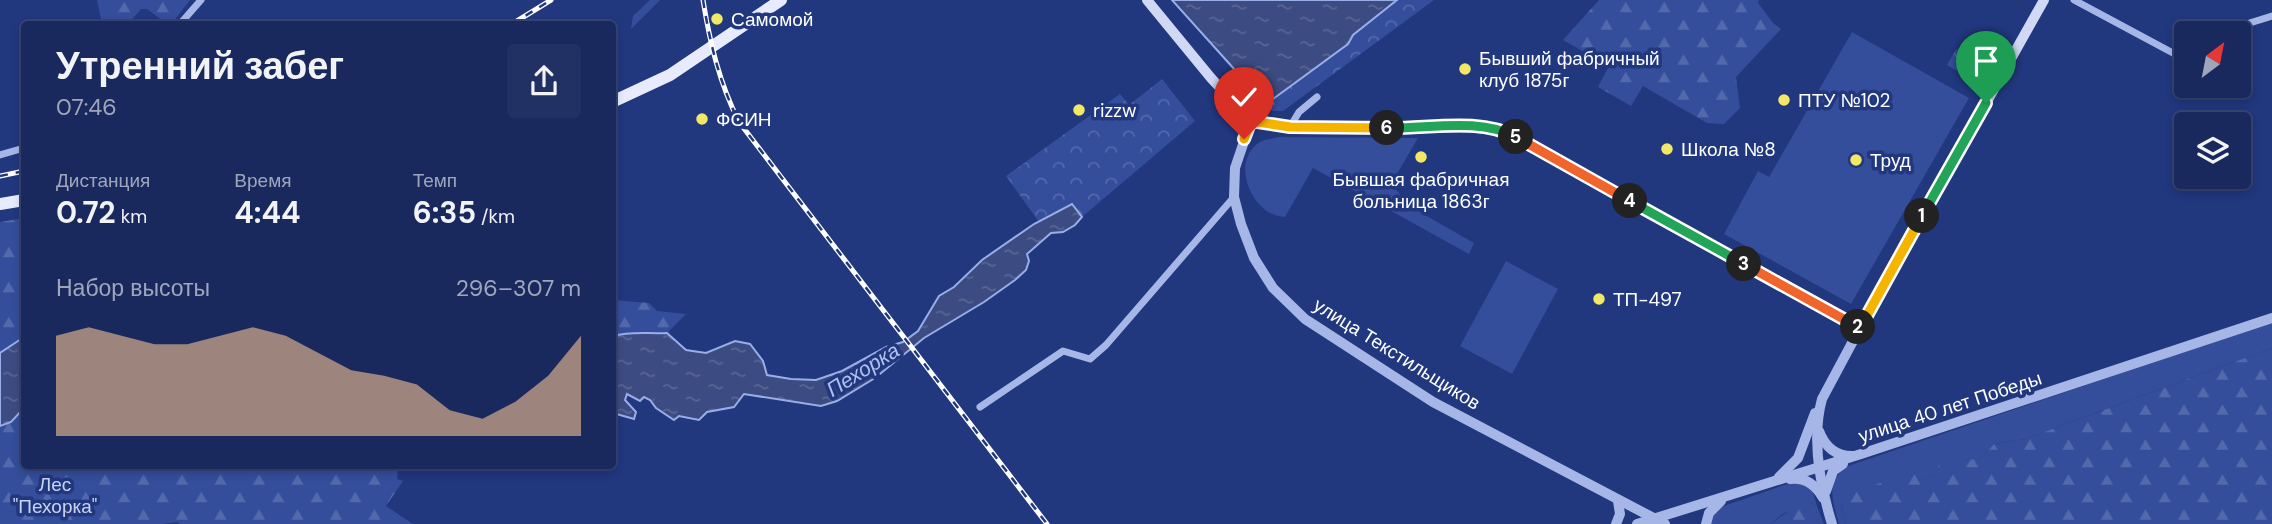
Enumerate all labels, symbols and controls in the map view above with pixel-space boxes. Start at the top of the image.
place label: Самомой [731,7,813,32]
marker: Самомой [709,11,725,27]
north arrow [2174,21,2250,98]
map controls [2174,21,2251,189]
pin [1956,31,2016,103]
text: Утренний забег [56,41,344,91]
icon: arrive [1967,42,2005,80]
button: share [507,44,581,118]
place label: Бывший фабричный клуб 1875г [1479,46,1660,93]
marker: Бывший фабричный клуб 1875г [1457,61,1473,77]
pin [1214,67,1274,139]
icon: check [1225,78,1263,116]
place label: ПТУ №102 [1798,88,1891,113]
text: 07:46 [56,92,117,122]
marker: ПТУ №102 [1776,92,1792,108]
place label: rizzw [1093,98,1137,123]
marker: rizzw [1071,102,1087,118]
place label: ФСИН [716,107,772,132]
pin: 6 [1370,110,1404,146]
marker: ФСИН [694,111,710,127]
button: layers [2174,112,2251,189]
text: 6 [1380,115,1393,140]
pin: 5 [1498,120,1534,154]
text: 5 [1510,124,1521,149]
place label: Школа №8 [1681,137,1776,162]
marker: Школа №8 [1659,141,1675,157]
place label: Труд [1870,148,1911,173]
marker: Бывшая фабричная больница 1863г [1413,149,1429,165]
marker: Труд [1848,152,1864,168]
place label: Бывшая фабричная больница 1863г [1333,167,1509,214]
text: Дистанция [56,168,150,193]
text: Время [234,168,292,193]
text: Темп [413,168,457,193]
pin: 4 [1612,184,1648,218]
text: 4 [1623,188,1636,213]
text: 0.72 [56,193,116,232]
text: 4:44 [234,193,300,232]
text: 6:35 [413,193,476,232]
pin: 1 [1904,198,1940,234]
text: 1 [1918,203,1925,228]
text: km [116,204,147,229]
text: /km [476,204,515,229]
pin: 3 [1726,246,1762,282]
text: 3 [1738,251,1749,276]
text: Набор высоты [56,273,210,303]
text: 296–307 m [456,273,581,303]
place label: ТП-497 [1613,287,1682,312]
marker: ТП-497 [1591,291,1607,307]
street label: улица Текстильщиков [1309,292,1485,416]
pin: 2 [1840,310,1876,344]
text: 2 [1852,314,1863,339]
water label: Пехорка [821,337,905,403]
street label: улица 40 лет Победы [1855,366,2045,448]
park label: Лес "Пехорка" [13,472,97,519]

